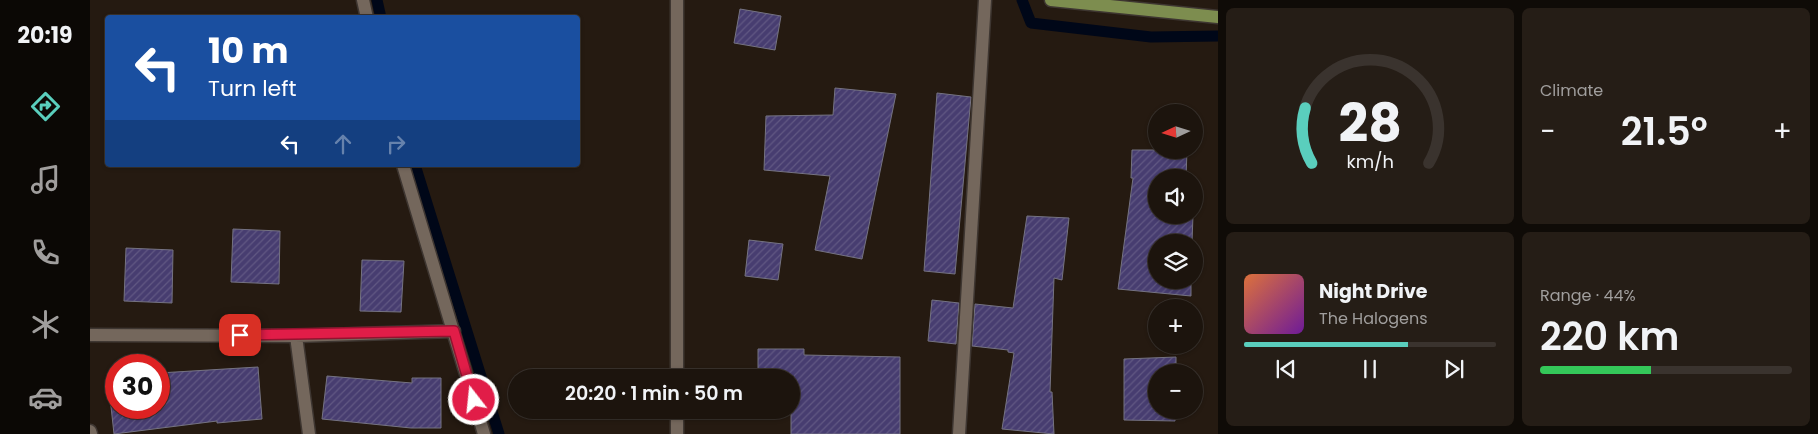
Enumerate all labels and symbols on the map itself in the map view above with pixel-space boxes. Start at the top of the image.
north arrow [1148,104,1202,159]
pin [219,314,261,356]
speed limit sign: 30 [105,354,170,419]
position arrow [447,373,499,425]

